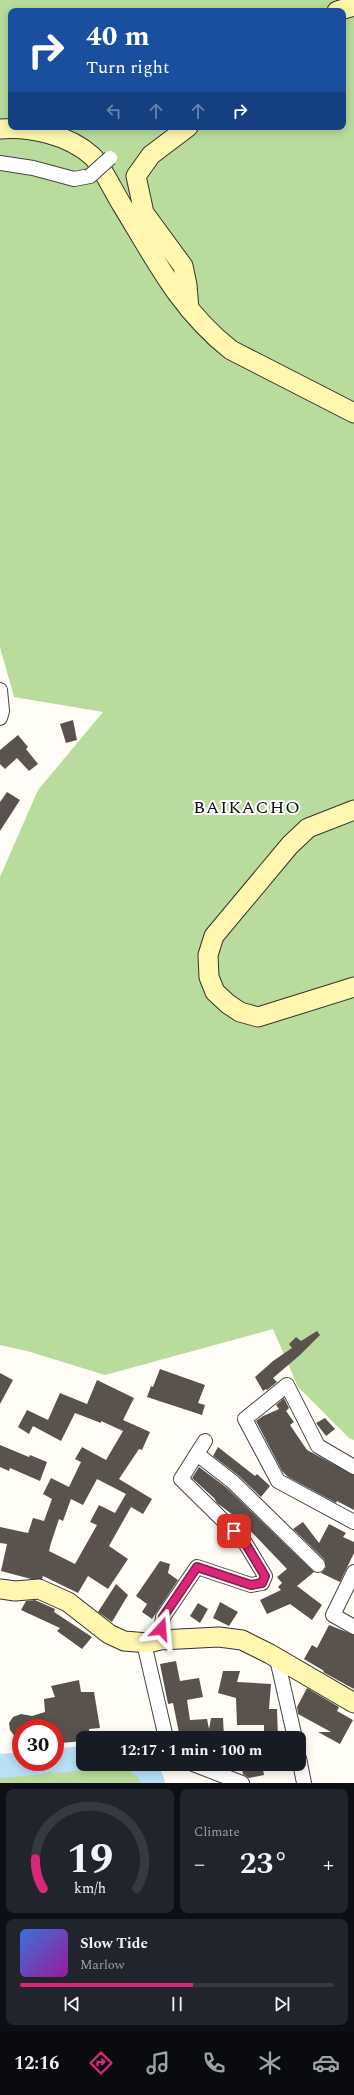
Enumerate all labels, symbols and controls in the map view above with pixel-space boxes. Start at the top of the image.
text: 40 m [86,15,150,58]
icon: right [20,24,72,76]
text: Turn right [86,54,169,81]
icon: left [103,100,125,122]
icon: ahead [145,100,167,122]
icon: ahead [187,100,209,122]
icon: right [229,100,251,122]
district label: BAIKACHO [193,794,301,821]
pin [217,1514,251,1548]
icon: arrive [223,1520,245,1542]
position arrow [140,1608,182,1650]
speed limit sign: 30 [12,1719,64,1771]
text: 12:17 · 1 min · 100 m [120,1739,262,1762]
text: Climate [194,1822,240,1842]
text: 19 [67,1828,113,1891]
text: 23° [240,1841,288,1887]
text: − [194,1848,205,1881]
text: + [323,1848,334,1881]
text: km/h [74,1878,106,1900]
text: Slow Tide [80,1932,148,1955]
text: Marlow [80,1955,125,1975]
icon: previous [61,1993,83,2015]
icon: pause [166,1993,188,2015]
icon: next [271,1993,293,2015]
icon: directions [87,2049,115,2077]
icon: music [144,2049,172,2077]
icon: phone [200,2049,228,2077]
icon: climate [256,2049,284,2077]
icon: car [312,2049,340,2077]
text: 12:16 [14,2050,59,2077]

